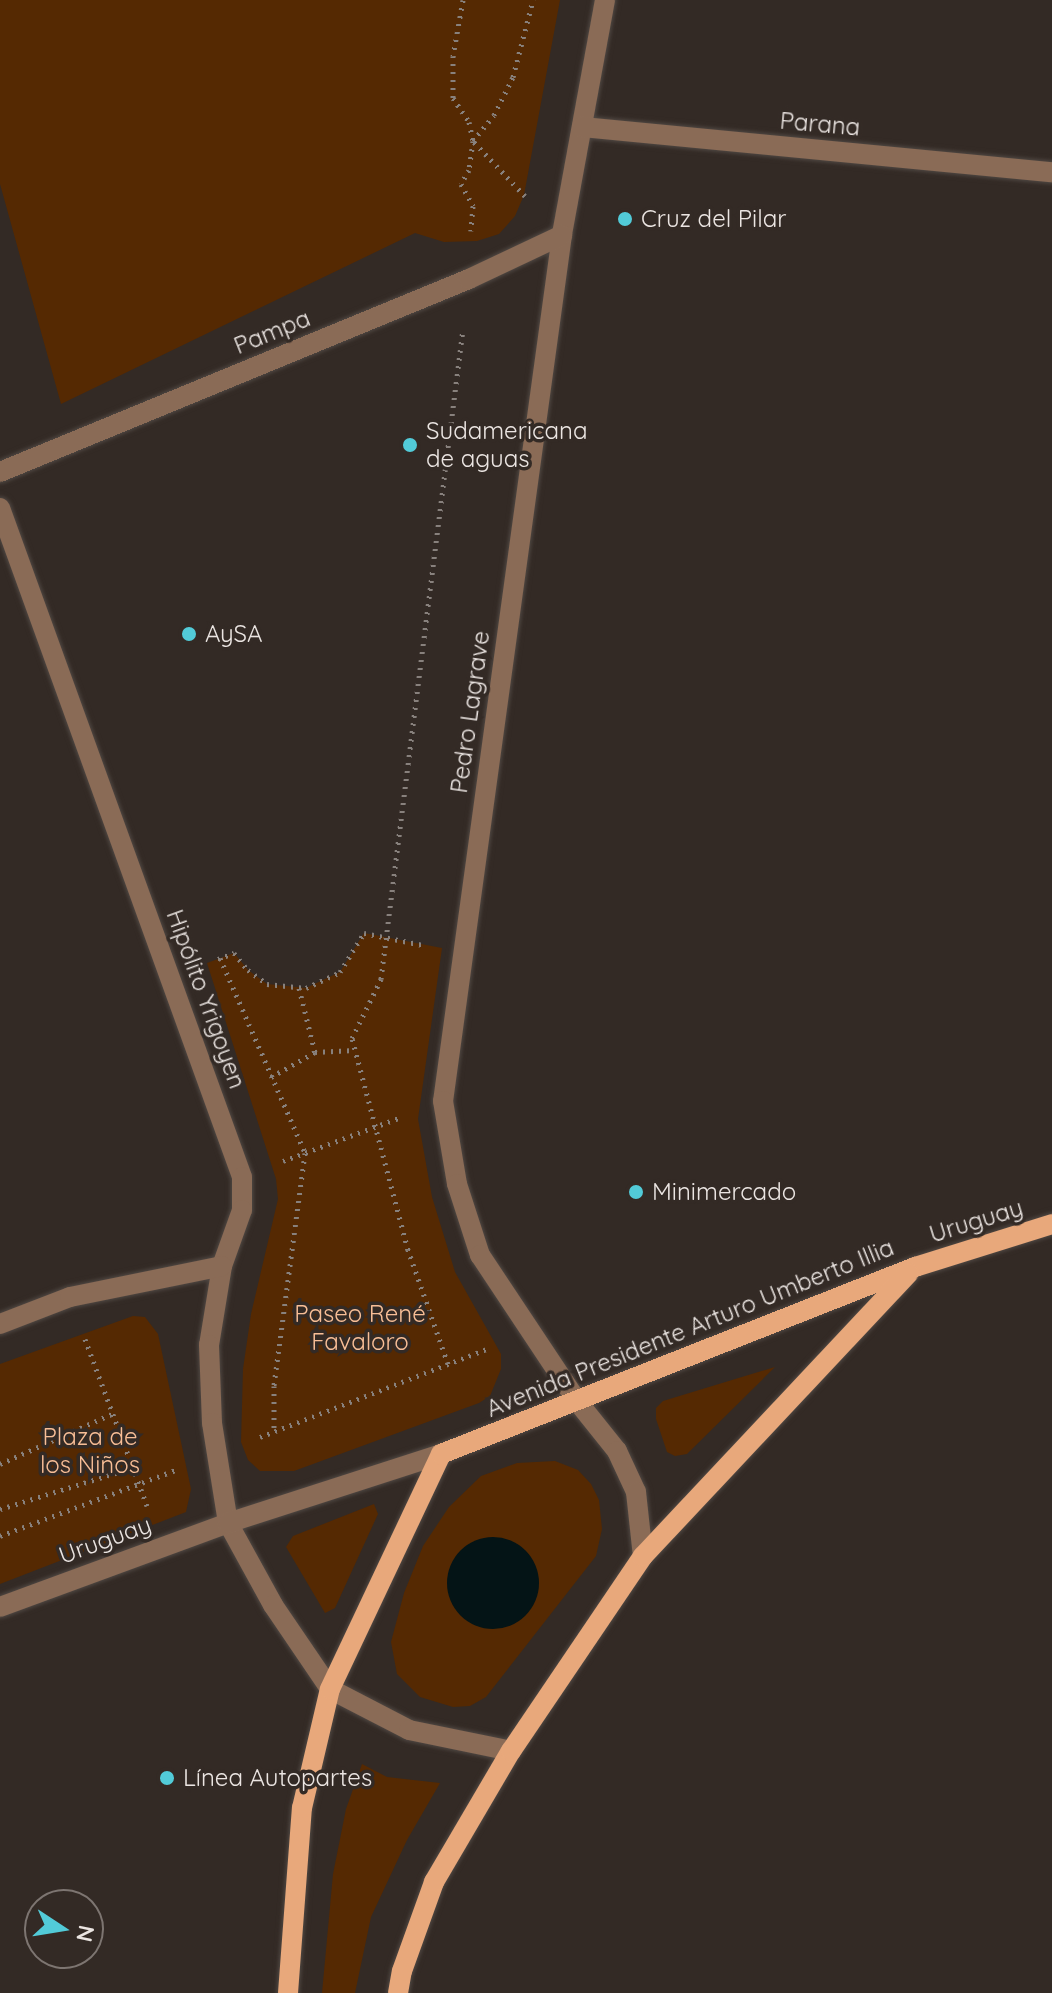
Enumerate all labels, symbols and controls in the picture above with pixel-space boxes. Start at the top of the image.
street label: Parana [779,106,861,142]
place label: Cruz del Pilar [641,205,787,233]
marker: Cruz del Pilar [616,210,634,228]
street label: Pampa [230,304,314,360]
place label: Sudamericana de aguas [426,417,587,473]
marker: Sudamericana de aguas [401,436,419,454]
place label: AySA [205,620,263,648]
marker: AySA [180,625,198,643]
street label: Pedro Lagrave [444,629,496,795]
street label: Hipólito Yrigoyen [160,906,252,1092]
place label: Minimercado [652,1178,796,1206]
marker: Minimercado [627,1183,645,1201]
street label: Uruguay [926,1193,1026,1249]
street label: Avenida Presidente Arturo Umberto Illia [482,1233,898,1423]
park label: Paseo René Favaloro [294,1300,426,1356]
park label: Plaza de los Niños [40,1423,140,1479]
street label: Uruguay [55,1510,155,1570]
place label: Línea Autopartes [183,1764,372,1792]
marker: Línea Autopartes [158,1769,176,1787]
north arrow [24,1889,104,1969]
text: N [70,1923,101,1944]

